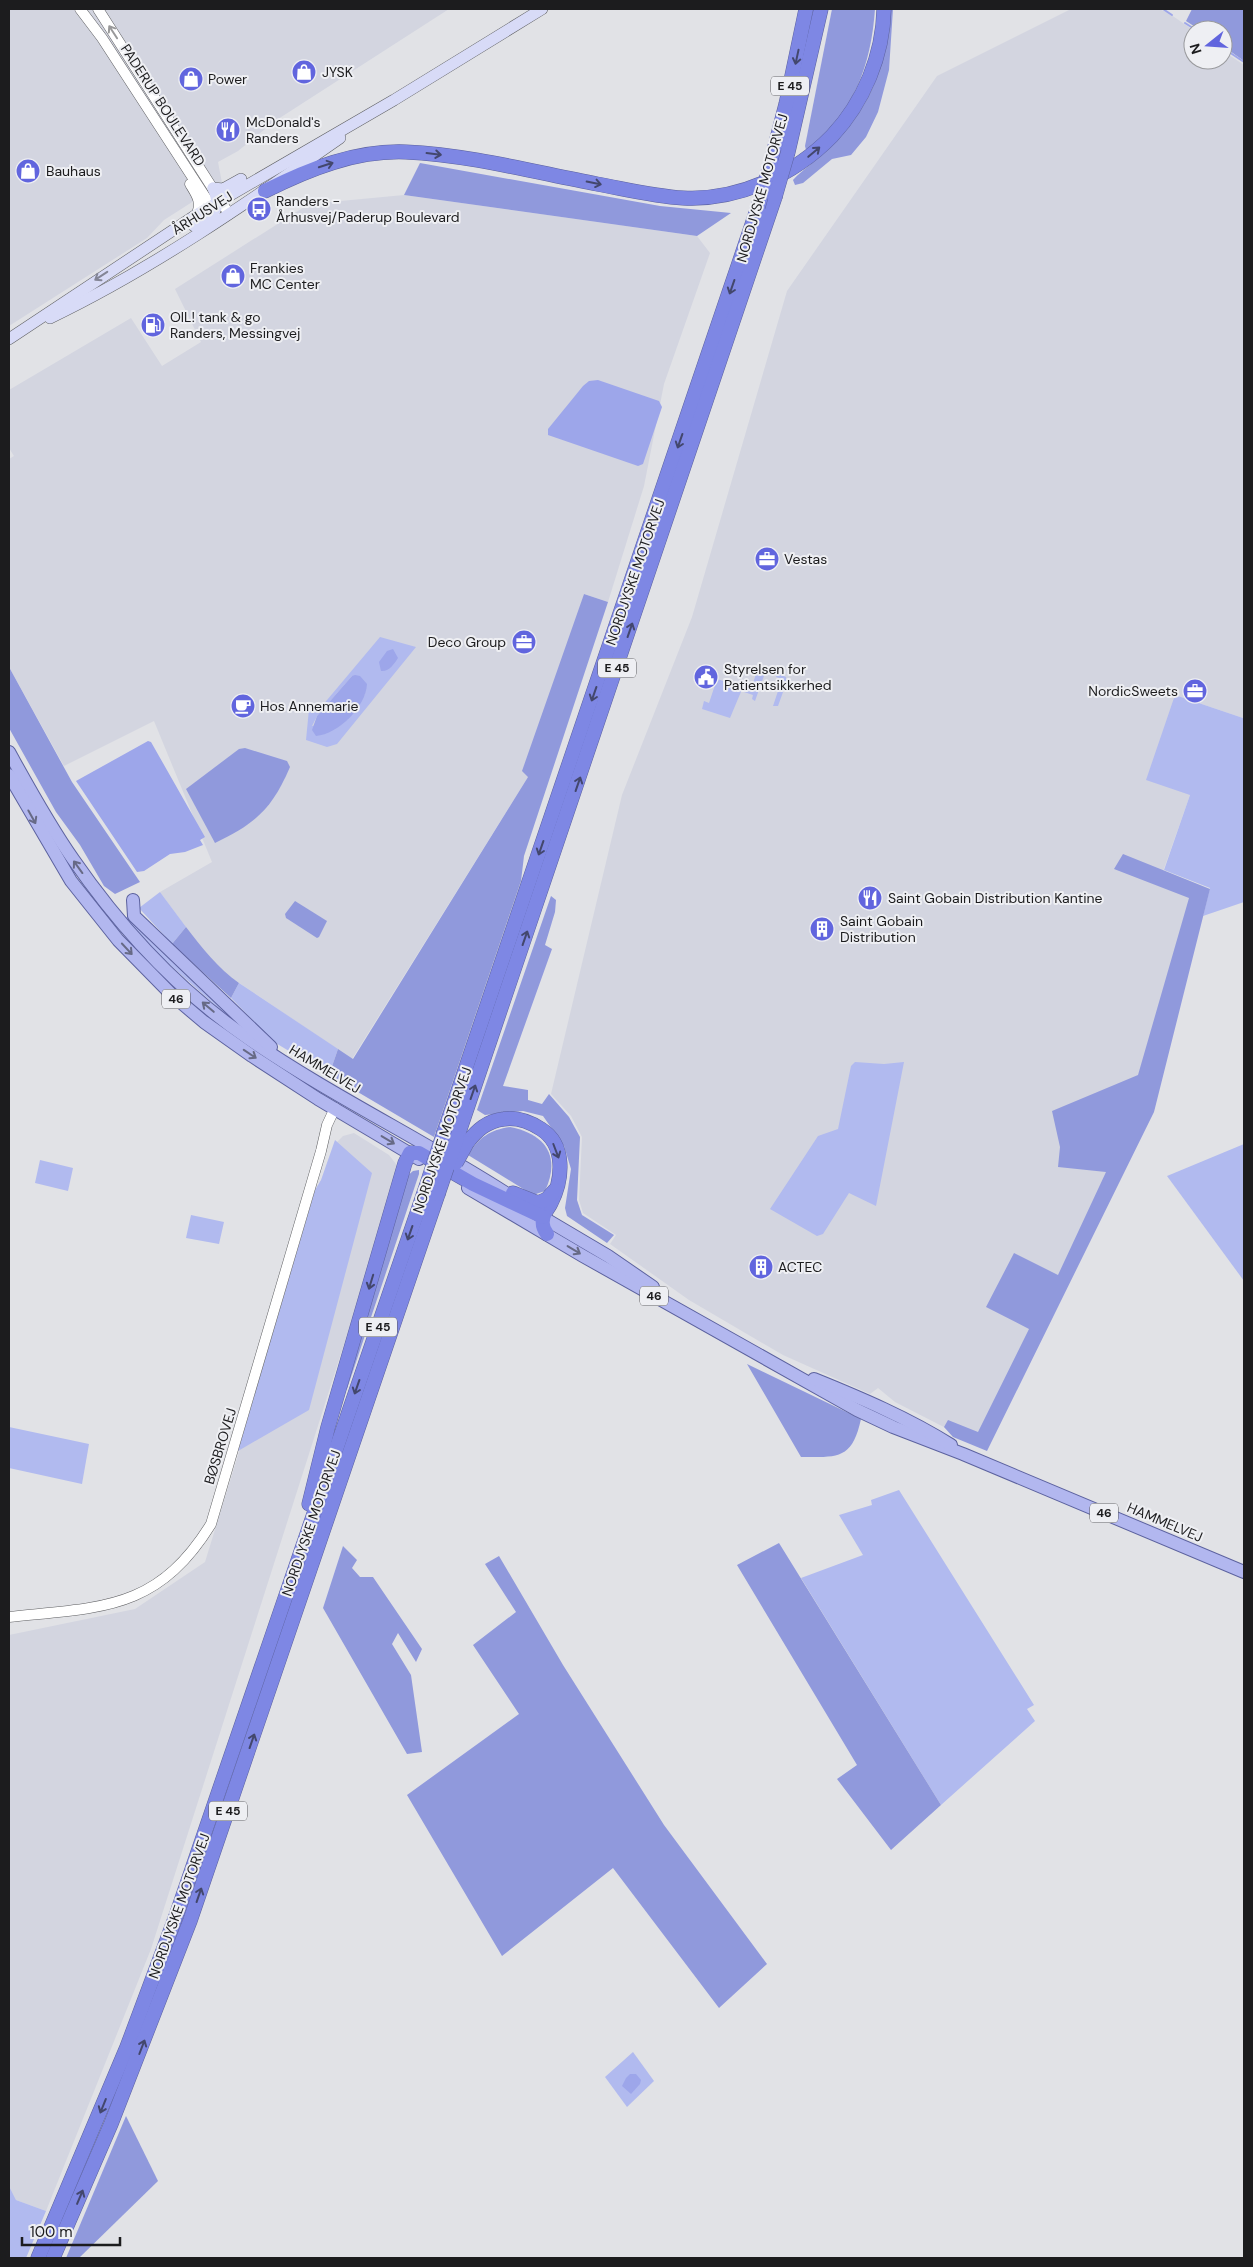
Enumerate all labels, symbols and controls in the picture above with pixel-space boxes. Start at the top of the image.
north arrow [1183,20,1233,70]
one-way arrow [108,25,118,39]
street label: PADERUP BOULEVARD [117,41,209,169]
text: N [1185,41,1206,56]
one-way arrow [792,48,801,64]
shop icon: JYSK [291,59,317,85]
place label: JYSK [322,63,353,81]
shop icon: Power [178,66,204,92]
place label: Power [208,70,247,88]
road number: E 45 [771,76,809,95]
street label: NORDJYSKE MOTORVEJ [732,112,792,264]
place label: McDonald's Randers [246,113,321,147]
restaurant icon: McDonald's Randers [215,117,241,143]
one-way arrow [808,146,821,158]
one-way arrow [426,149,442,159]
shop icon: Bauhaus [15,158,41,184]
one-way arrow [318,160,334,169]
place label: Bauhaus [46,162,101,180]
one-way arrow [586,179,602,189]
street label: ÅRHUSVEJ [168,187,236,239]
place label: Randers - Århusvej/Paderup Boulevard [276,192,460,226]
bus stop icon: Randers - Århusvej/Paderup Boulevard [246,196,272,222]
place label: Frankies MC Center [250,259,320,293]
shop icon: Frankies MC Center [220,263,246,289]
one-way arrow [95,271,109,281]
one-way arrow [727,279,736,294]
place label: OIL! tank & go Randers, Messingvej [170,308,300,342]
fuel station icon: OIL! tank & go Randers, Messingvej [140,312,166,338]
one-way arrow [675,432,684,448]
street label: NORDJYSKE MOTORVEJ [602,497,668,647]
office icon: Vestas [754,546,780,572]
place label: Vestas [784,550,827,568]
one-way arrow [626,623,635,639]
office icon: Deco Group [511,629,537,655]
place label: Deco Group [428,633,506,651]
road number: E 45 [598,658,636,678]
place label: Styrelsen for Patientsikkerhed [724,660,831,694]
public building icon: Styrelsen for Patientsikkerhed [693,664,719,690]
office icon: NordicSweets [1182,678,1208,704]
place label: NordicSweets [1088,682,1178,700]
one-way arrow [588,686,598,702]
cafe icon: Hos Annemarie [230,693,256,719]
place label: Hos Annemarie [260,697,359,715]
one-way arrow [573,777,583,793]
one-way arrow [28,810,38,824]
one-way arrow [536,839,545,855]
one-way arrow [73,860,83,874]
restaurant icon: Saint Gobain Distribution Kantine [857,885,883,911]
place label: Saint Gobain Distribution Kantine [888,889,1103,907]
place label: Saint Gobain Distribution [840,912,923,946]
building icon: Saint Gobain Distribution [809,916,835,942]
one-way arrow [521,931,530,946]
one-way arrow [121,943,132,956]
road number: 46 [162,990,190,1009]
one-way arrow [202,1002,215,1013]
street label: HAMMELVEJ [286,1041,364,1097]
one-way arrow [243,1049,257,1059]
street label: NORDJYSKE MOTORVEJ [409,1065,475,1215]
one-way arrow [469,1085,478,1100]
one-way arrow [380,1136,394,1146]
one-way arrow [552,1143,561,1158]
one-way arrow [405,1225,414,1241]
one-way arrow [567,1246,581,1256]
building icon: ACTEC [748,1254,774,1280]
place label: ACTEC [778,1258,822,1276]
one-way arrow [365,1273,375,1289]
road number: 46 [640,1286,668,1305]
road number: E 45 [359,1318,397,1336]
one-way arrow [352,1379,362,1395]
street label: BØSBROVEJ [200,1406,240,1486]
street label: NORDJYSKE MOTORVEJ [278,1448,344,1598]
street label: HAMMELVEJ [1125,1498,1205,1546]
road number: 46 [1090,1504,1118,1522]
one-way arrow [247,1734,257,1750]
road number: E 45 [209,1802,247,1820]
street label: NORDJYSKE MOTORVEJ [144,1831,214,1981]
one-way arrow [195,1888,204,1903]
one-way arrow [138,2040,147,2055]
one-way arrow [98,2098,108,2113]
one-way arrow [76,2190,85,2205]
scale bar [22,2214,120,2246]
text: 100 m [30,2222,73,2242]

